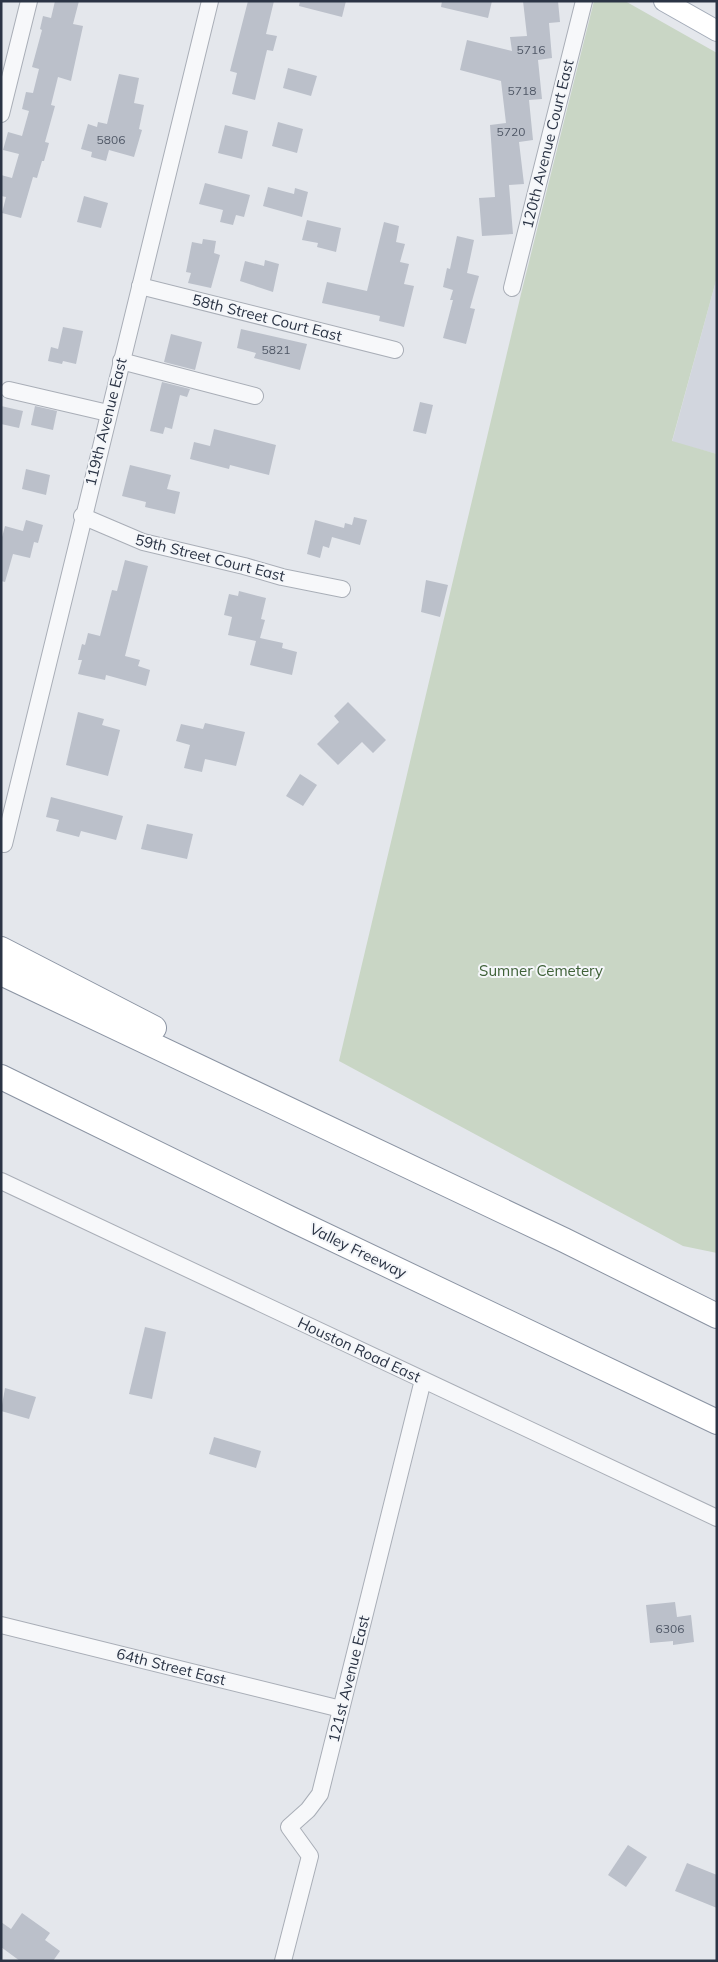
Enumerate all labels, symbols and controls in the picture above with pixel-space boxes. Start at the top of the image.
house number: 5716 [517,42,545,57]
street label: 120th Avenue Court East [517,57,578,230]
house number: 5718 [508,83,536,98]
house number: 5720 [497,124,525,139]
house number: 5806 [97,132,125,147]
street label: 58th Street Court East [190,290,344,345]
house number: 5821 [262,342,290,357]
street label: 119th Avenue East [80,356,131,488]
street label: 59th Street Court East [133,530,287,585]
park label: Sumner Cemetery [479,961,603,980]
street label: Valley Freeway [307,1219,410,1282]
street label: Houston Road East [295,1313,424,1386]
street label: 121st Avenue East [324,1614,373,1744]
house number: 6306 [656,1621,684,1636]
street label: 64th Street East [115,1644,228,1689]

